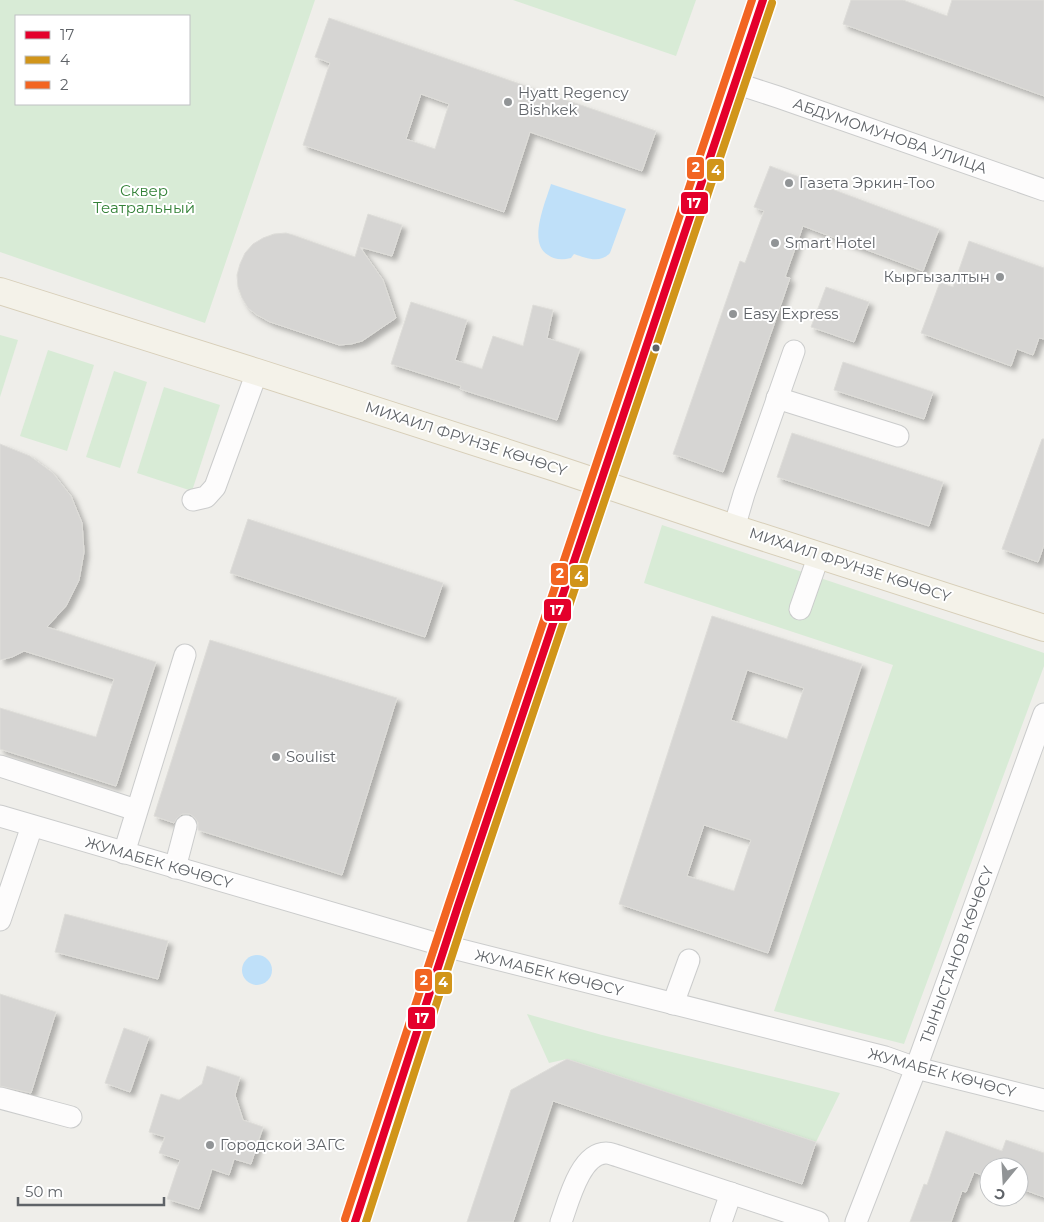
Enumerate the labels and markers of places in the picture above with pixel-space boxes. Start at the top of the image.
place label: Hyatt Regency Bishkek [518,83,630,119]
marker: Hyatt Regency Bishkek [502,96,514,108]
place label: Газета Эркин-Тоо [799,173,935,192]
marker: Газета Эркин-Тоо [783,177,795,189]
place label: Smart Hotel [785,233,876,252]
marker: Smart Hotel [769,237,781,249]
place label: Кыргызалтын [883,267,990,286]
marker: Кыргызалтын [994,271,1006,283]
place label: Easy Express [743,304,839,323]
marker: Easy Express [727,308,739,320]
unlabelled marker [651,343,661,353]
place label: Soulist [286,747,336,766]
marker: Soulist [270,751,282,763]
place label: Городской ЗАГС [220,1135,345,1154]
marker: Городской ЗАГС [204,1139,216,1151]

